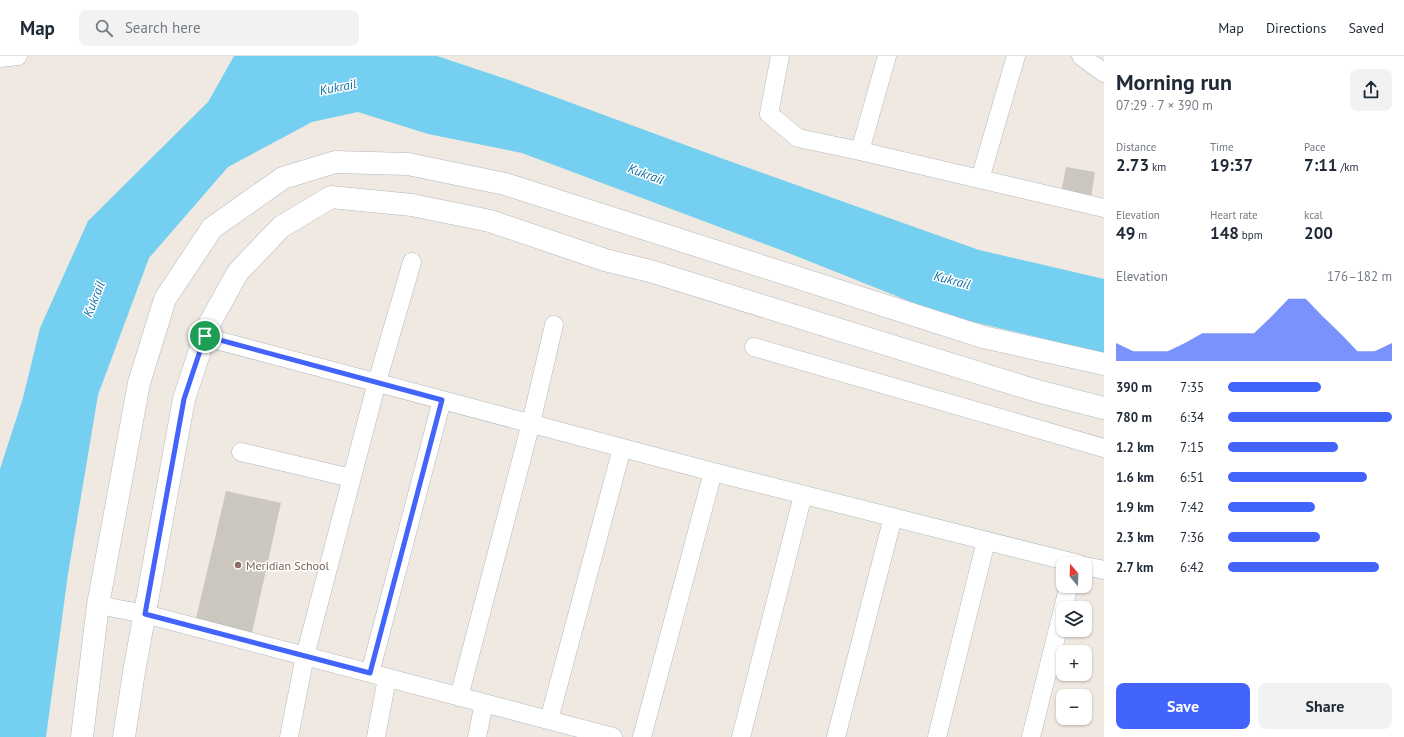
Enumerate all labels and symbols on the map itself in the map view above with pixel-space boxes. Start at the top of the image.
water label: Kukrail [318,75,358,99]
water label: Kukrail [626,160,667,189]
water label: Kukrail [932,267,973,293]
water label: Kukrail [79,278,109,319]
pin [188,319,222,353]
north arrow [1056,557,1092,593]
place label: Meridian School [246,558,329,573]
marker: Meridian School [233,560,243,570]

